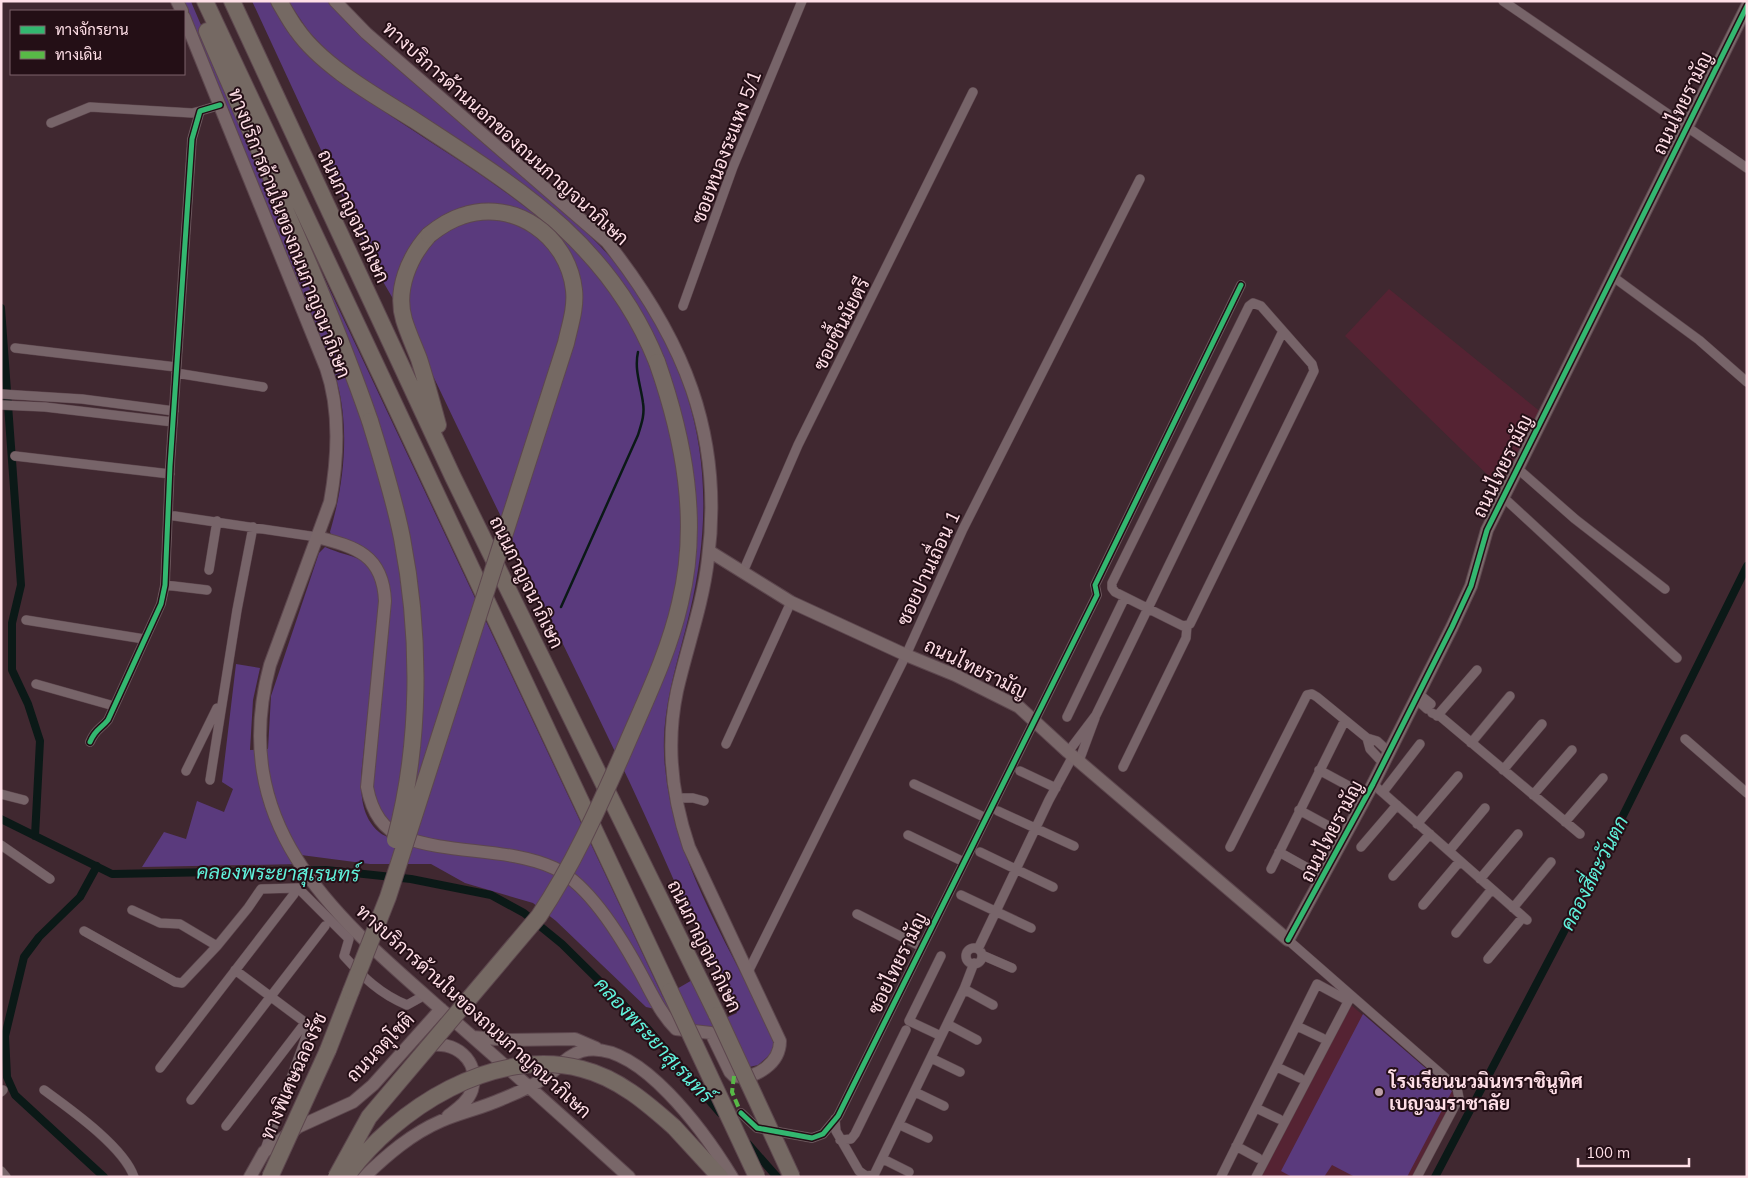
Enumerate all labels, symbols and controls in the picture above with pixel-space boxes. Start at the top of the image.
legend [10,10,185,75]
street label: ทางบริการด้านนอกของถนนกาญจนาภิเษก [378,16,634,250]
text: ทางจักรยาน [55,20,129,39]
text: ทางเดิน [55,45,102,64]
street label: ถนนไทยรามัญ [1647,47,1717,159]
street label: ซอยหนองระแหง 5/1 [686,67,766,227]
street label: ทางบริการด้านในของถนนกาญจนาภิเษก [224,85,356,381]
street label: ถนนกาญจนาภิเษก [313,145,395,287]
street label: ซอยชื้นมัยตรี [802,271,875,374]
street label: ถนนไทยรามัญ [1467,410,1537,522]
street label: ซอยปานเถื่อน 1 [886,505,965,629]
street label: ถนนกาญจนาภิเษก [485,512,569,652]
street label: ถนนไทยรามัญ [920,633,1032,703]
street label: ถนนไทยรามัญ [1294,776,1368,886]
water label: คลองสี่ตะวันตก [1550,809,1633,934]
water label: คลองพระยาสุเรนทร์ [196,858,363,888]
street label: ถนนกาญจนาภิเษก [663,876,747,1016]
street label: ทางบริการด้านในของถนนกาญจนาภิเษก [351,899,597,1123]
street label: ซอยไทยรามัญ [862,908,932,1018]
water label: คลองพระยาสุเรนทร์ [588,971,722,1112]
street label: ถนนจตุโชติ [341,1007,420,1088]
street label: ทางพิเศษฉลองรัช [254,1009,332,1143]
place label: โรงเรียนนวมินทราชินูทิศ เบญจมราชาลัย [1388,1069,1583,1115]
marker: โรงเรียนนวมินทราชินูทิศ เบญจมราชาลัย [1373,1086,1385,1098]
scale bar [1578,1136,1689,1168]
text: 100 m [1586,1143,1630,1162]

